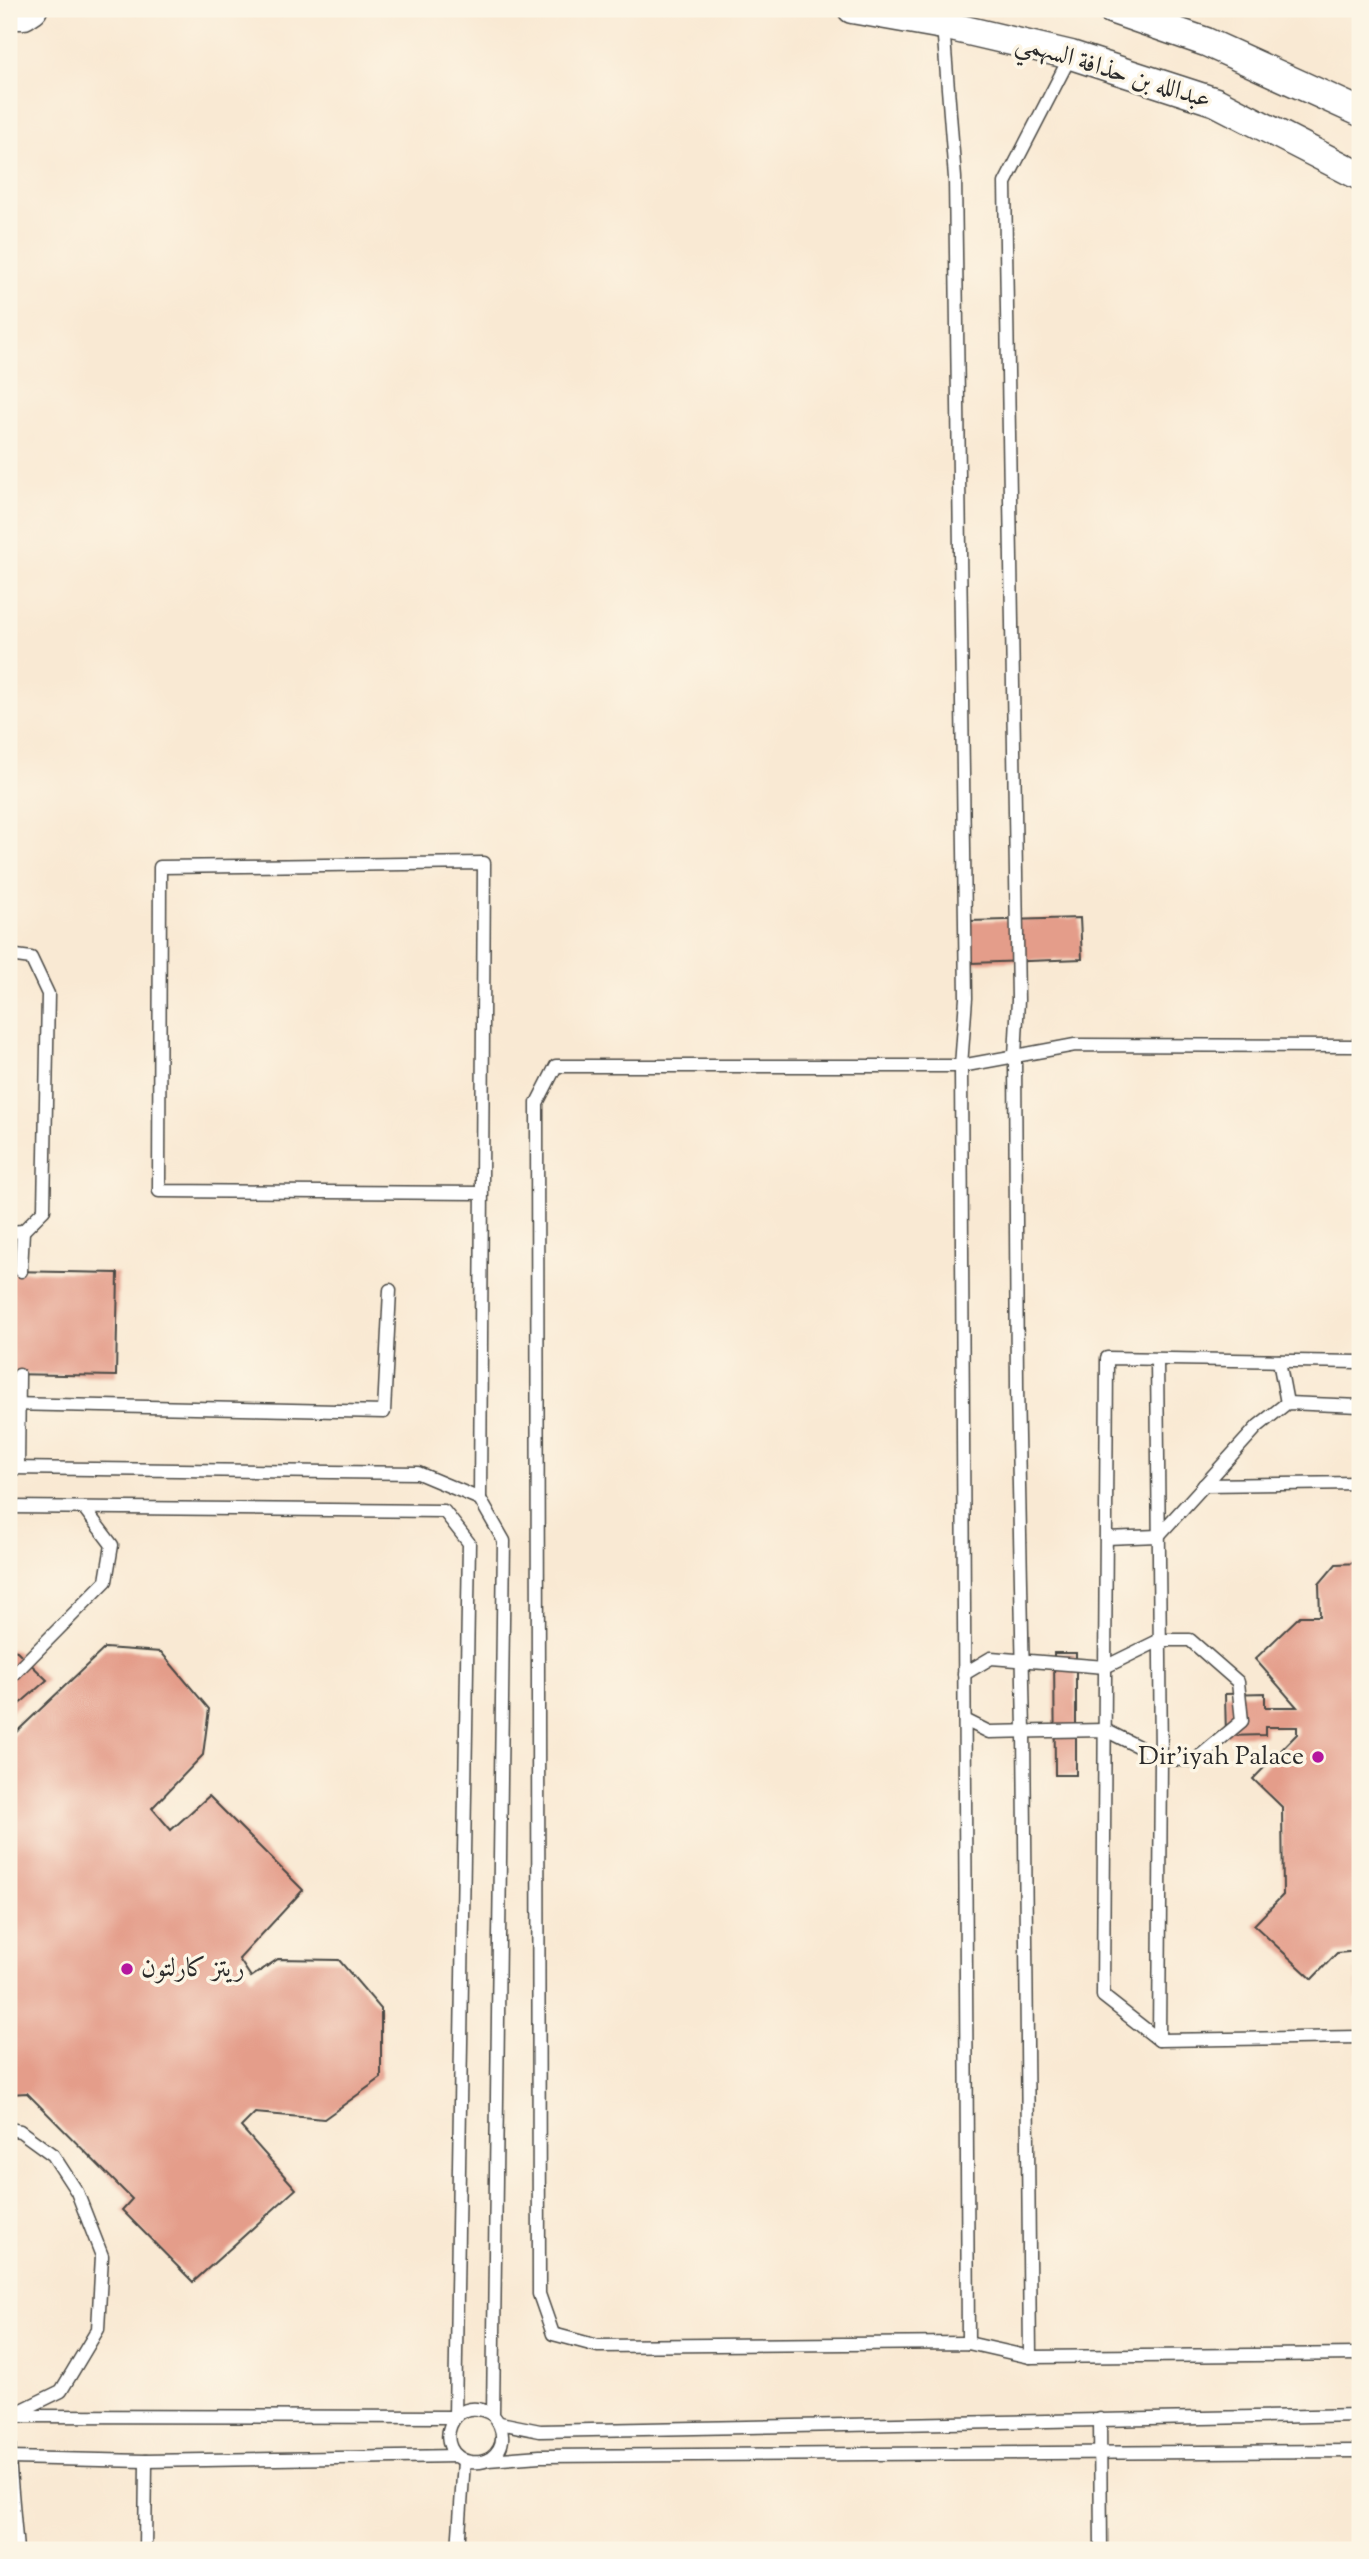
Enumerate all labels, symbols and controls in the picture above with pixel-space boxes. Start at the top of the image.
street label: عبدالله بن حذافة السهمي [1010,25,1215,123]
place label: Dir'iyah Palace [1138,1739,1304,1776]
marker: Dir'iyah Palace [1310,1749,1326,1765]
place label: ريتز كارلتون [141,1951,245,1988]
marker: ريتز كارلتون [119,1961,135,1977]

